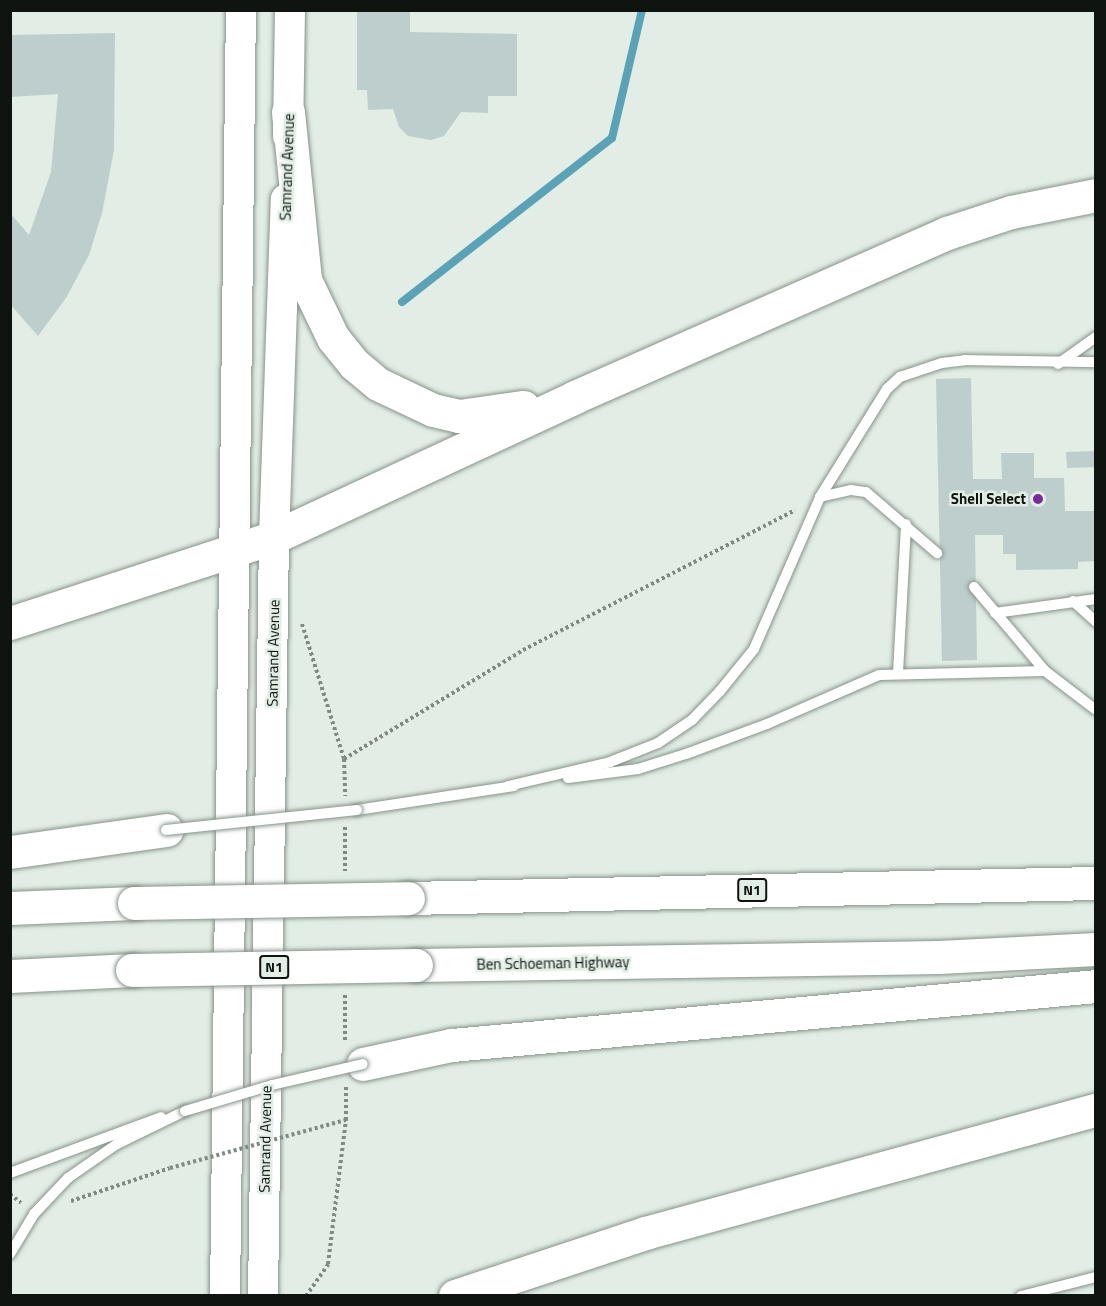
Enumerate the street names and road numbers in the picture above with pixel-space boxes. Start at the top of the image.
street label: Samrand Avenue [276,113,298,221]
street label: Samrand Avenue [263,599,283,707]
road number: N1 [737,879,767,901]
street label: Ben Schoeman Highway [476,953,630,973]
road number: N1 [259,956,289,978]
street label: Samrand Avenue [255,1085,275,1193]

